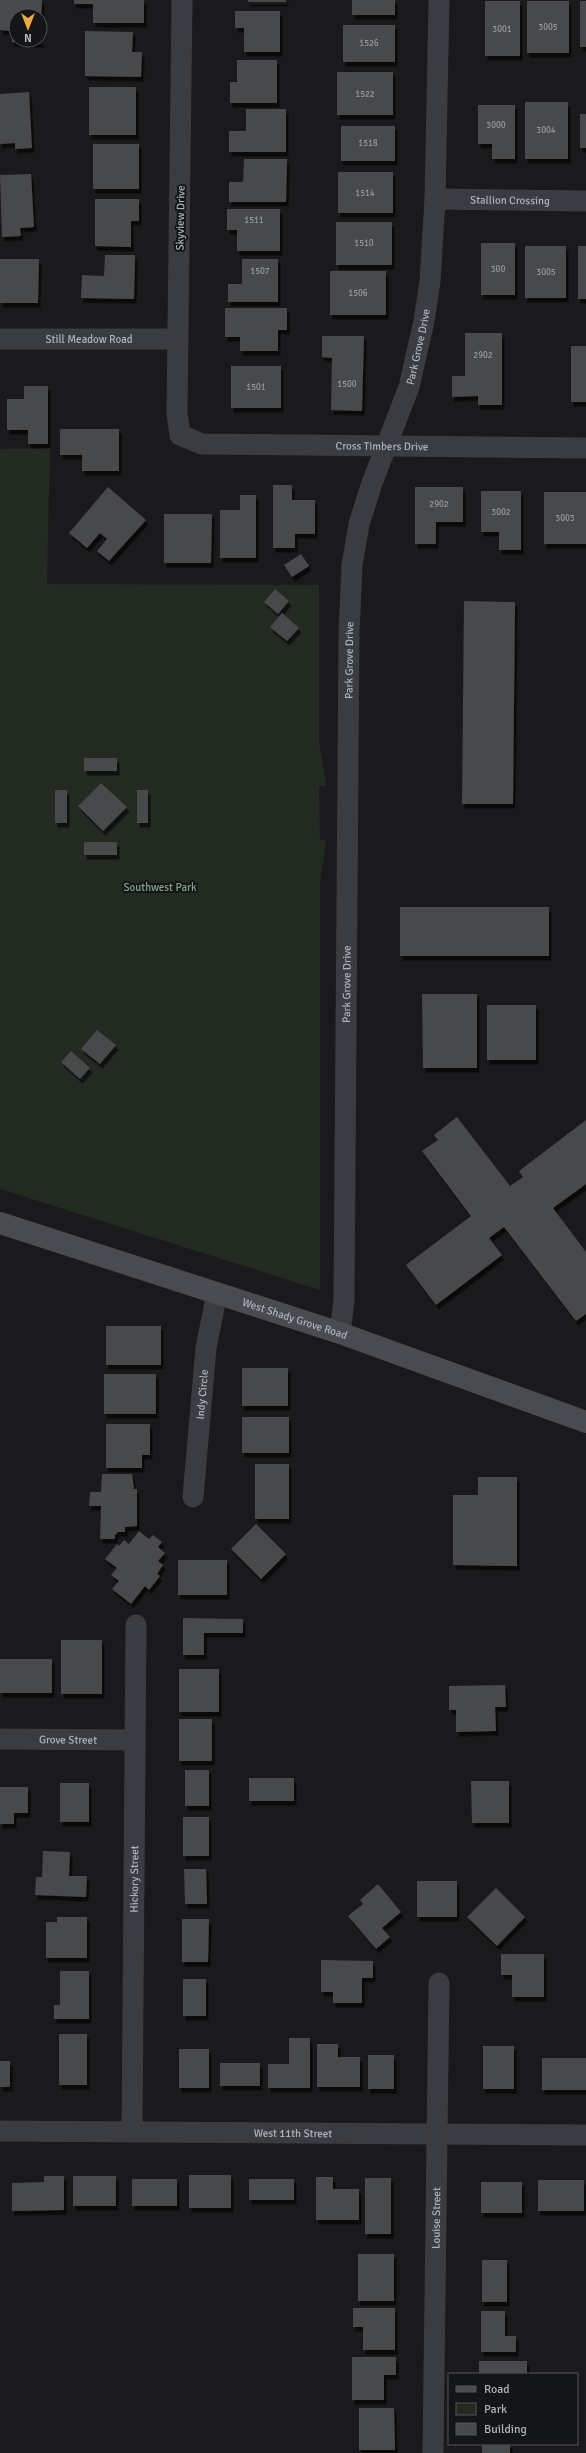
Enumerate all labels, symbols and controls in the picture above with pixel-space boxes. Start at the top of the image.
north arrow [8,8,48,48]
house number: 3005 [538,22,558,33]
house number: 3001 [492,24,512,35]
text: N [24,31,32,44]
house number: 1526 [359,38,379,49]
house number: 1522 [355,89,375,100]
house number: 3000 [486,120,506,131]
house number: 3004 [536,125,556,136]
house number: 1518 [358,138,378,149]
street label: Skyview Drive [173,185,188,251]
house number: 1514 [355,188,375,199]
street label: Stallion Crossing [470,193,550,208]
house number: 1511 [244,215,264,226]
house number: 1510 [354,238,374,249]
house number: 300 [491,264,505,275]
house number: 1507 [250,266,270,277]
house number: 3005 [536,267,556,278]
house number: 1506 [348,288,368,299]
street label: Park Grove Drive [404,308,433,386]
street label: Still Meadow Road [45,333,133,346]
house number: 2902 [473,350,493,361]
house number: 1500 [337,379,357,390]
house number: 1501 [246,382,266,393]
street label: Cross Timbers Drive [336,439,428,453]
house number: 2902 [429,499,449,510]
house number: 3002 [491,507,511,518]
house number: 3003 [555,513,575,524]
street label: Park Grove Drive [343,621,357,699]
park label: Southwest Park [123,881,197,894]
street label: Park Grove Drive [340,945,354,1023]
street label: West Shady Grove Road [241,1296,349,1342]
street label: Indy Circle [194,1369,211,1420]
street label: Grove Street [39,1733,97,1747]
street label: Hickory Street [128,1845,141,1913]
street label: West 11th Street [254,2127,332,2140]
street label: Louise Street [430,2187,443,2249]
legend [448,2373,578,2445]
text: Road [484,2382,510,2397]
text: Park [484,2402,507,2417]
text: Building [484,2422,527,2437]

